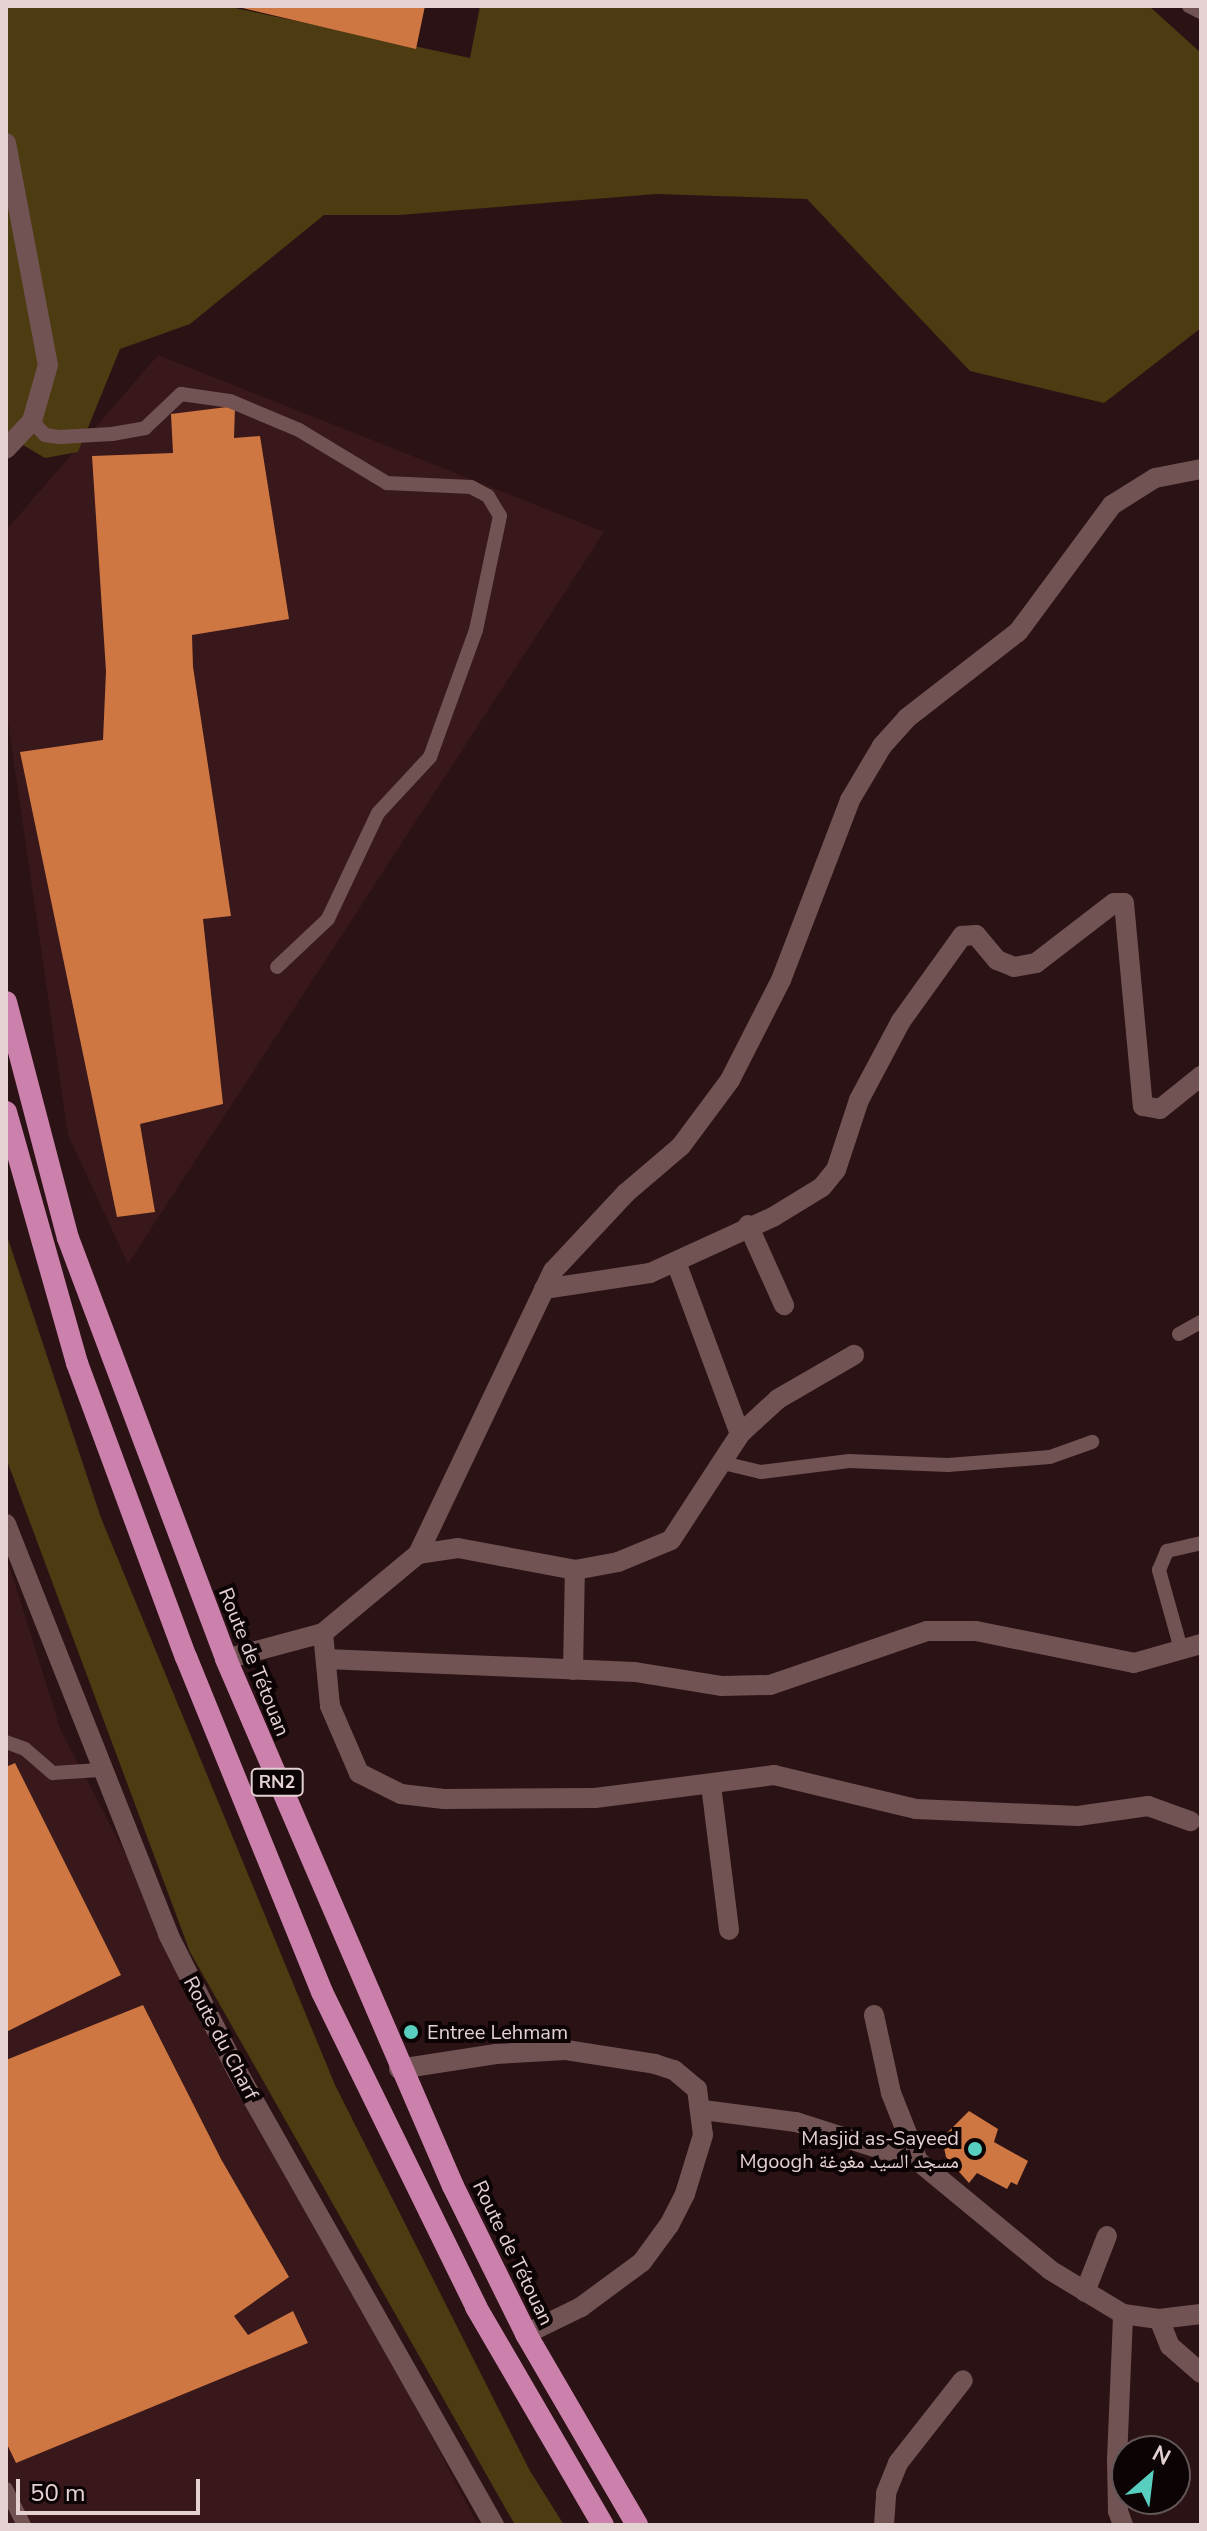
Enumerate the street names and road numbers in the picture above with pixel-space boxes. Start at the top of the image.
street label: Route de Tétouan [213,1584,295,1740]
road number: RN2 [249,1768,305,1796]
street label: Route du Charf [178,1972,264,2104]
street label: Route de Tétouan [468,2177,558,2329]

